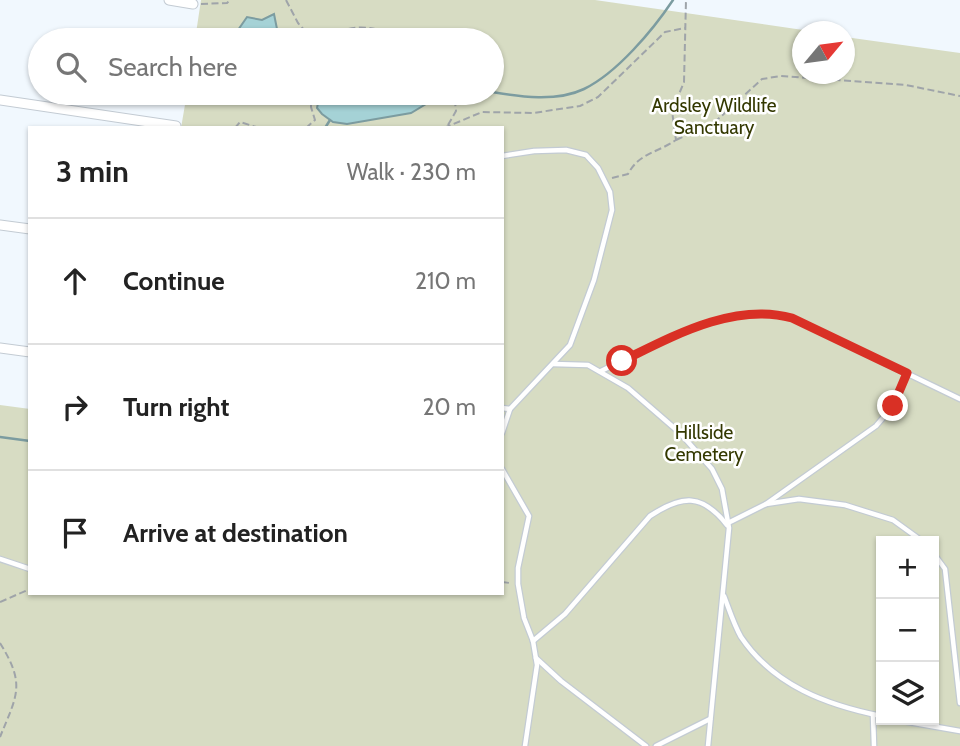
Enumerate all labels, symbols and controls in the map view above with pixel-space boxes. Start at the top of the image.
north arrow [792,21,855,84]
search box [28,28,504,105]
icon: search [52,48,90,86]
text: Search here [108,51,237,83]
park label: Ardsley Wildlife Sanctuary [652,94,777,139]
text: 3 min [56,153,129,190]
text: Walk · 230 m [347,158,476,186]
icon: ahead [56,262,94,300]
text: Continue [123,265,225,297]
text: 210 m [415,267,476,295]
route start [606,345,637,376]
icon: right [56,388,94,426]
route end [877,390,908,421]
text: Turn right [123,391,229,423]
text: 20 m [423,393,476,421]
park label: Hillside Cemetery [664,421,744,466]
icon: arrive [56,514,94,552]
text: Arrive at destination [123,517,348,549]
map controls [876,536,939,725]
button: + [876,536,939,599]
button: − [876,599,939,662]
button: layers [876,662,939,725]

